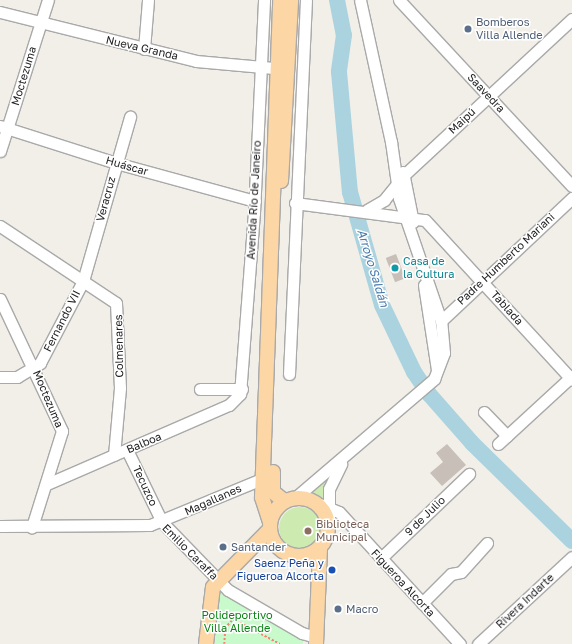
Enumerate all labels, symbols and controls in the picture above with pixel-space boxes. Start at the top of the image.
place label: Bomberos Villa Allende [476,16,543,42]
marker: Bomberos Villa Allende [463,24,473,34]
street label: Nueva Granda [105,33,179,63]
street label: Moctezuma [9,45,39,107]
street label: Saavedra [465,71,507,115]
street label: Maipú [446,105,478,137]
street label: Avenida Río de Janeiro [244,140,264,260]
street label: Huáscar [104,154,150,178]
street label: Veracruz [94,175,118,223]
street label: Padre Humberto Mariani [455,210,557,308]
water label: Arroyo Saldán [354,227,392,309]
place label: Casa de la Cultura [403,255,454,281]
marker: Casa de la Cultura [390,263,400,273]
street label: Fernando VII [41,288,83,354]
street label: Tablada [488,288,526,328]
street label: Colmenares [112,314,126,378]
street label: Moctezuma [30,368,66,430]
street label: Balboa [125,430,163,456]
street label: Tecuzco [130,464,160,508]
street label: Magallanes [183,482,243,518]
street label: 9 de Julio [402,493,448,539]
place label: Biblioteca Municipal [316,518,369,544]
street label: Emilio Caraffa [159,521,221,583]
marker: Biblioteca Municipal [303,526,313,536]
place label: Santander [231,540,286,554]
marker: Santander [218,542,228,552]
street label: Figueroa Alcorta [368,547,438,619]
place label: Saenz Peña y Figueroa Alcorta [237,557,324,583]
marker: Saenz Peña y Figueroa Alcorta [327,565,337,575]
street label: Rivera Indarte [493,571,557,631]
place label: Macro [346,602,378,616]
marker: Macro [333,604,343,614]
park label: Polideportivo Villa Allende [201,609,273,635]

